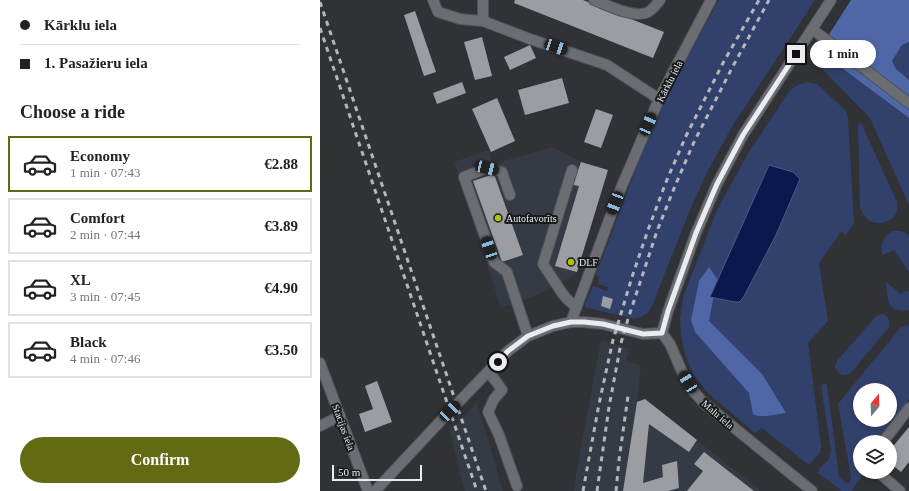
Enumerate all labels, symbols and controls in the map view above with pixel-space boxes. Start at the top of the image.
text: Kārklu iela [44,17,117,33]
car [543,37,569,57]
callout: 1 min [810,40,876,68]
route end [787,45,805,63]
text: 1 min [827,46,859,61]
text: 1. Pasažieru iela [44,55,148,71]
street label: Kārklu iela [654,58,685,104]
text: Choose a ride [20,102,125,122]
car [638,111,658,137]
icon: car [22,146,58,182]
text: Economy [70,148,130,164]
text: €2.88 [264,156,298,172]
car [474,159,500,177]
text: 1 min · 07:43 [70,165,140,180]
car [605,190,625,216]
icon: car [22,208,58,244]
text: Comfort [70,210,125,226]
marker: Autofavorīts [493,213,503,223]
place label: Autofavorīts [506,213,557,224]
text: €3.89 [264,218,298,234]
text: 2 min · 07:44 [70,227,140,242]
car [479,235,499,261]
marker: DLF [566,257,576,267]
place label: DLF [579,257,598,268]
icon: car [22,270,58,306]
text: XL [70,272,91,288]
text: €4.90 [264,280,298,296]
text: 3 min · 07:45 [70,289,140,304]
icon: car [22,332,58,368]
text: Black [70,334,107,350]
text: €3.50 [264,342,298,358]
text: 4 min · 07:46 [70,351,140,366]
route start [489,353,507,371]
car [677,369,699,395]
north arrow [853,383,897,427]
map controls [853,383,897,479]
car [437,398,463,424]
street label: Malu iela [700,398,736,431]
street label: Stacijas iela [330,403,357,452]
button: layers [853,435,897,479]
button: Confirm [20,437,300,483]
scale bar [332,463,422,482]
text: 50 m [338,466,360,478]

